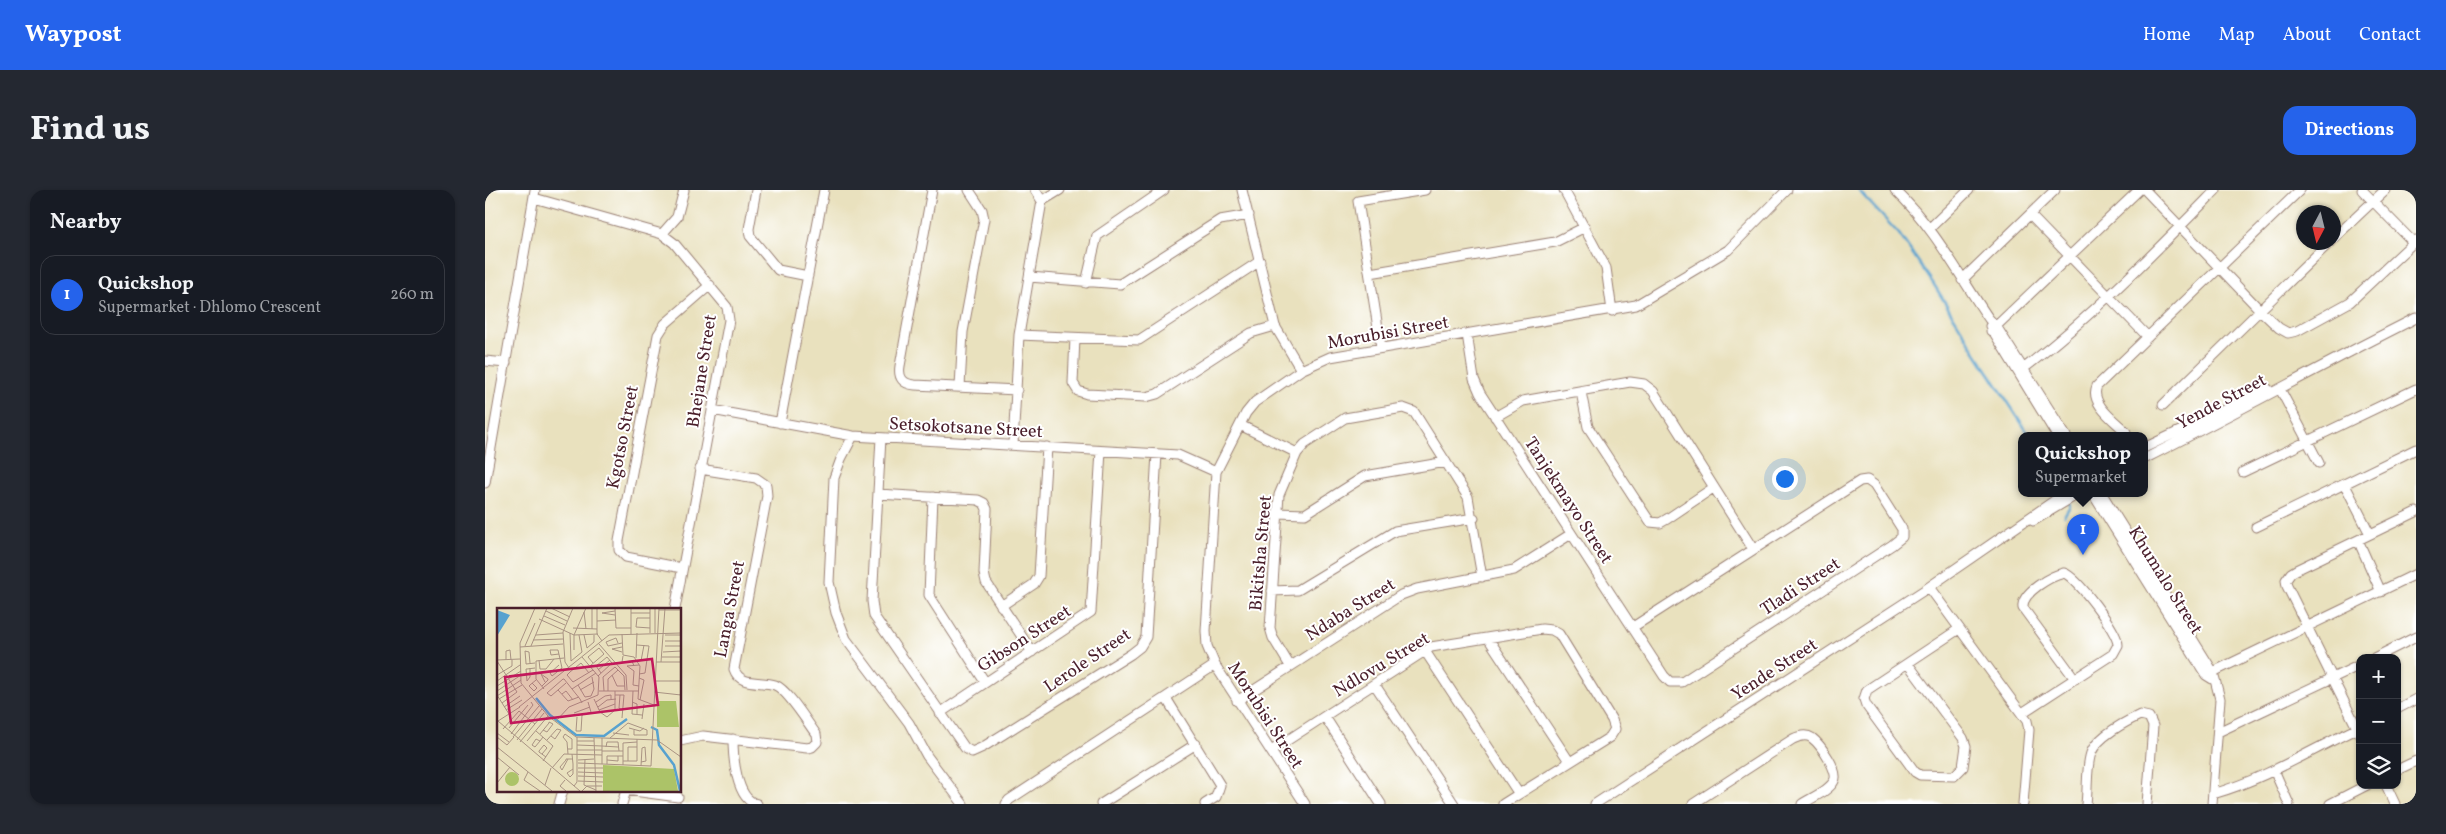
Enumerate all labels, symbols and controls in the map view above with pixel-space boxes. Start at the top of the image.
text: Waypost [25,18,122,52]
text: Home [2143,23,2191,48]
text: Map [2219,23,2255,48]
text: About [2283,23,2331,48]
text: Contact [2359,23,2421,48]
text: Find us [30,106,150,154]
button: Directions [2283,106,2416,155]
north arrow [2296,205,2341,250]
text: Nearby [50,208,121,237]
text: Quickshop [98,271,194,297]
text: 1 [64,284,70,306]
text: 260 m [390,284,434,306]
text: Supermarket · Dhlomo Crescent [98,297,321,319]
street label: Morubisi Street [1326,311,1451,356]
street label: Bhejane Street [681,313,724,430]
street label: Yende Street [2172,368,2271,436]
street label: Kgotso Street [601,383,646,491]
street label: Setsokotsane Street [888,412,1043,445]
street label: Tanjekmayo Street [1517,432,1618,569]
popup [2018,432,2148,497]
text: Quickshop [2035,441,2131,467]
your location [1772,466,1798,492]
text: Supermarket [2035,467,2127,489]
street label: Bikitsha Street [1244,494,1279,612]
pin: 1 [2067,514,2099,555]
street label: Khumalo Street [2121,522,2208,640]
street label: Tladi Street [1756,552,1846,622]
street label: Langa Street [709,558,752,660]
street label: Ndaba Street [1301,573,1401,648]
street label: Gibson Street [973,600,1077,679]
inset map [497,608,681,792]
street label: Lerole Street [1039,623,1136,700]
street label: Ndlovu Street [1329,627,1435,704]
street label: Yende Street [1727,633,1823,708]
map controls [2356,654,2401,789]
button: + [2356,654,2401,699]
street label: Morubisi Street [1221,657,1309,774]
button: − [2356,699,2401,744]
button: layers [2356,744,2401,789]

